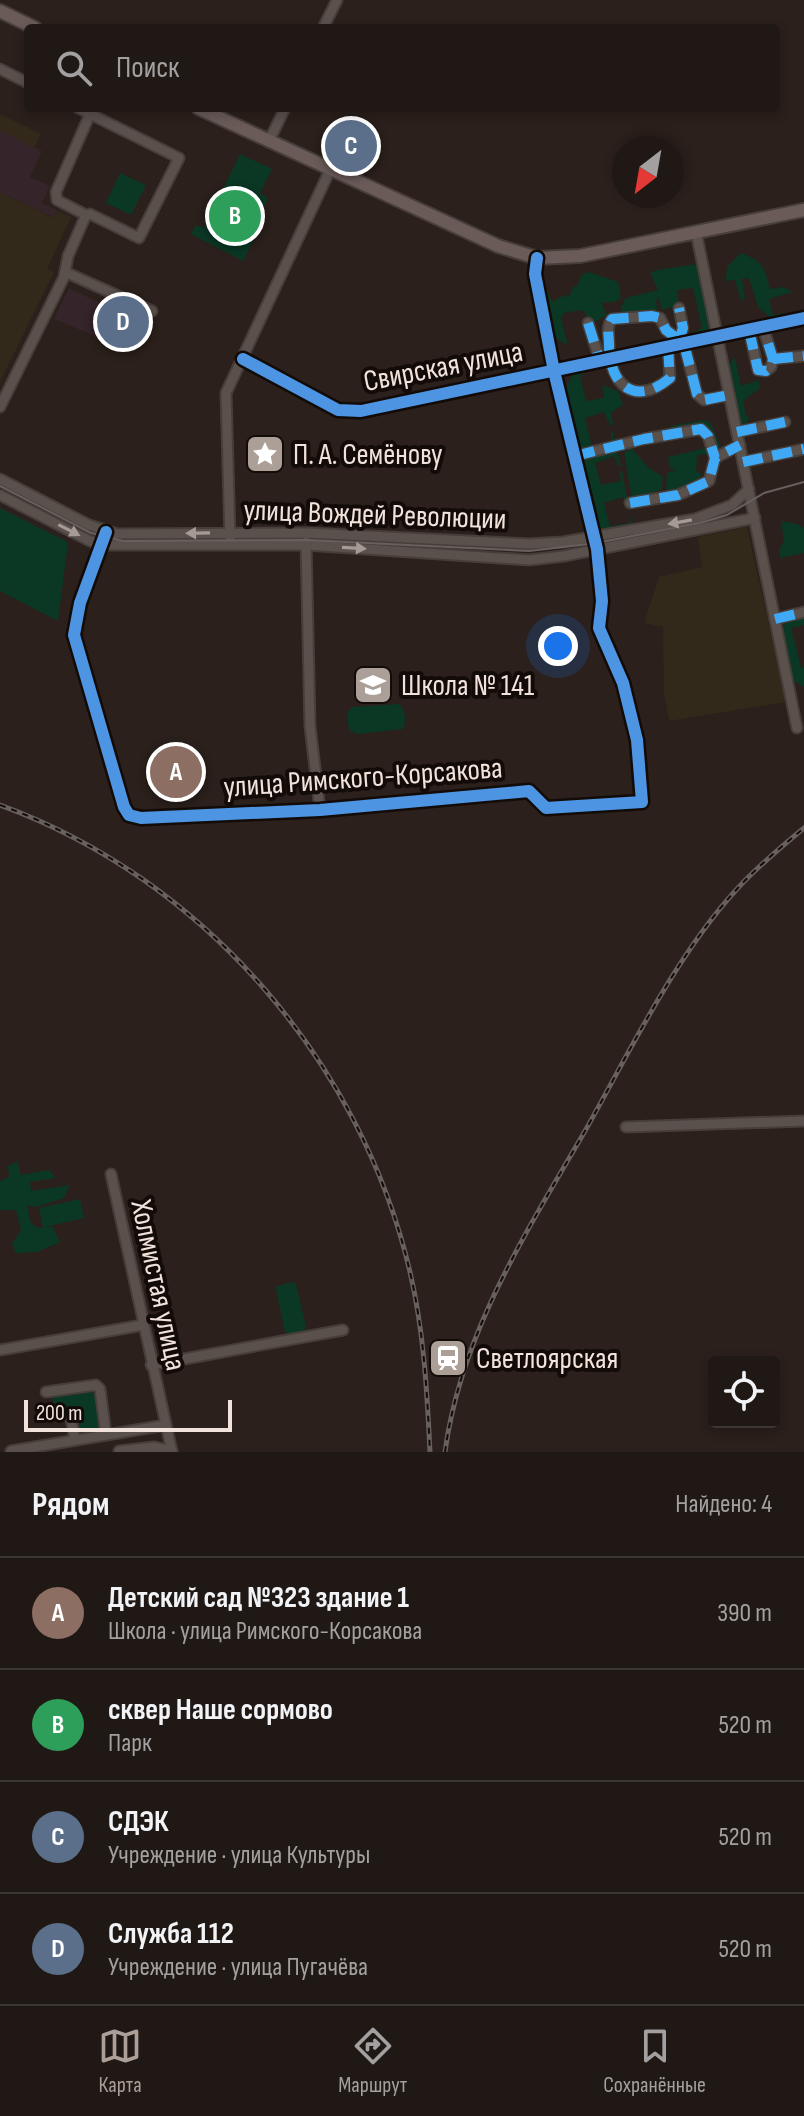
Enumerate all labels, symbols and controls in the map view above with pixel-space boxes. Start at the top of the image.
search box [24,24,780,112]
icon: search [52,46,96,90]
text: Поиск [116,50,179,86]
pin: C [325,116,377,176]
north arrow [612,136,684,208]
pin: B [209,186,261,246]
pin: D [97,292,149,352]
street label: Свирская улица [360,334,526,400]
place icon: П. А. Семёнову [244,433,286,475]
place label: П. А. Семёнову [293,437,443,473]
street label: улица Вождей Революции [243,492,507,538]
one-way arrow [667,516,692,528]
one-way arrow [58,524,81,537]
one-way arrow [185,526,210,539]
one-way arrow [342,542,367,555]
your location [538,626,578,666]
school or university icon: Школа № 141 [352,664,394,706]
place label: Школа № 141 [401,668,535,704]
pin: A [150,742,202,802]
street label: улица Римского-Корсакова [222,750,504,806]
street label: Холмистая улица [122,1196,194,1374]
station icon: Светлоярская [427,1337,469,1379]
place label: Светлоярская [476,1341,618,1377]
map controls [708,1356,780,1428]
button: locate [708,1356,780,1428]
scale bar [24,1396,232,1432]
text: 200 m [36,1400,82,1427]
text: Рядом [32,1484,110,1525]
text: Найдено: 4 [675,1489,772,1520]
text: Детский сад №323 здание 1 [108,1580,409,1616]
text: A [52,1598,64,1629]
text: 390 m [717,1598,772,1629]
text: Школа · улица Римского-Корсакова [108,1616,422,1647]
text: сквер Наше сормово [108,1692,333,1728]
text: B [52,1710,64,1741]
text: 520 m [718,1710,772,1741]
text: Парк [108,1728,152,1759]
text: СДЭК [108,1804,169,1840]
text: C [51,1822,65,1853]
text: 520 m [718,1822,772,1853]
text: Учреждение · улица Культуры [108,1840,370,1871]
text: Служба 112 [108,1916,234,1952]
text: D [51,1934,65,1965]
text: 520 m [718,1934,772,1965]
text: Учреждение · улица Пугачёва [108,1952,368,1983]
tab: Карта [98,2024,142,2099]
tab: Маршрут [338,2024,407,2099]
tab: Сохранённые [603,2024,706,2099]

